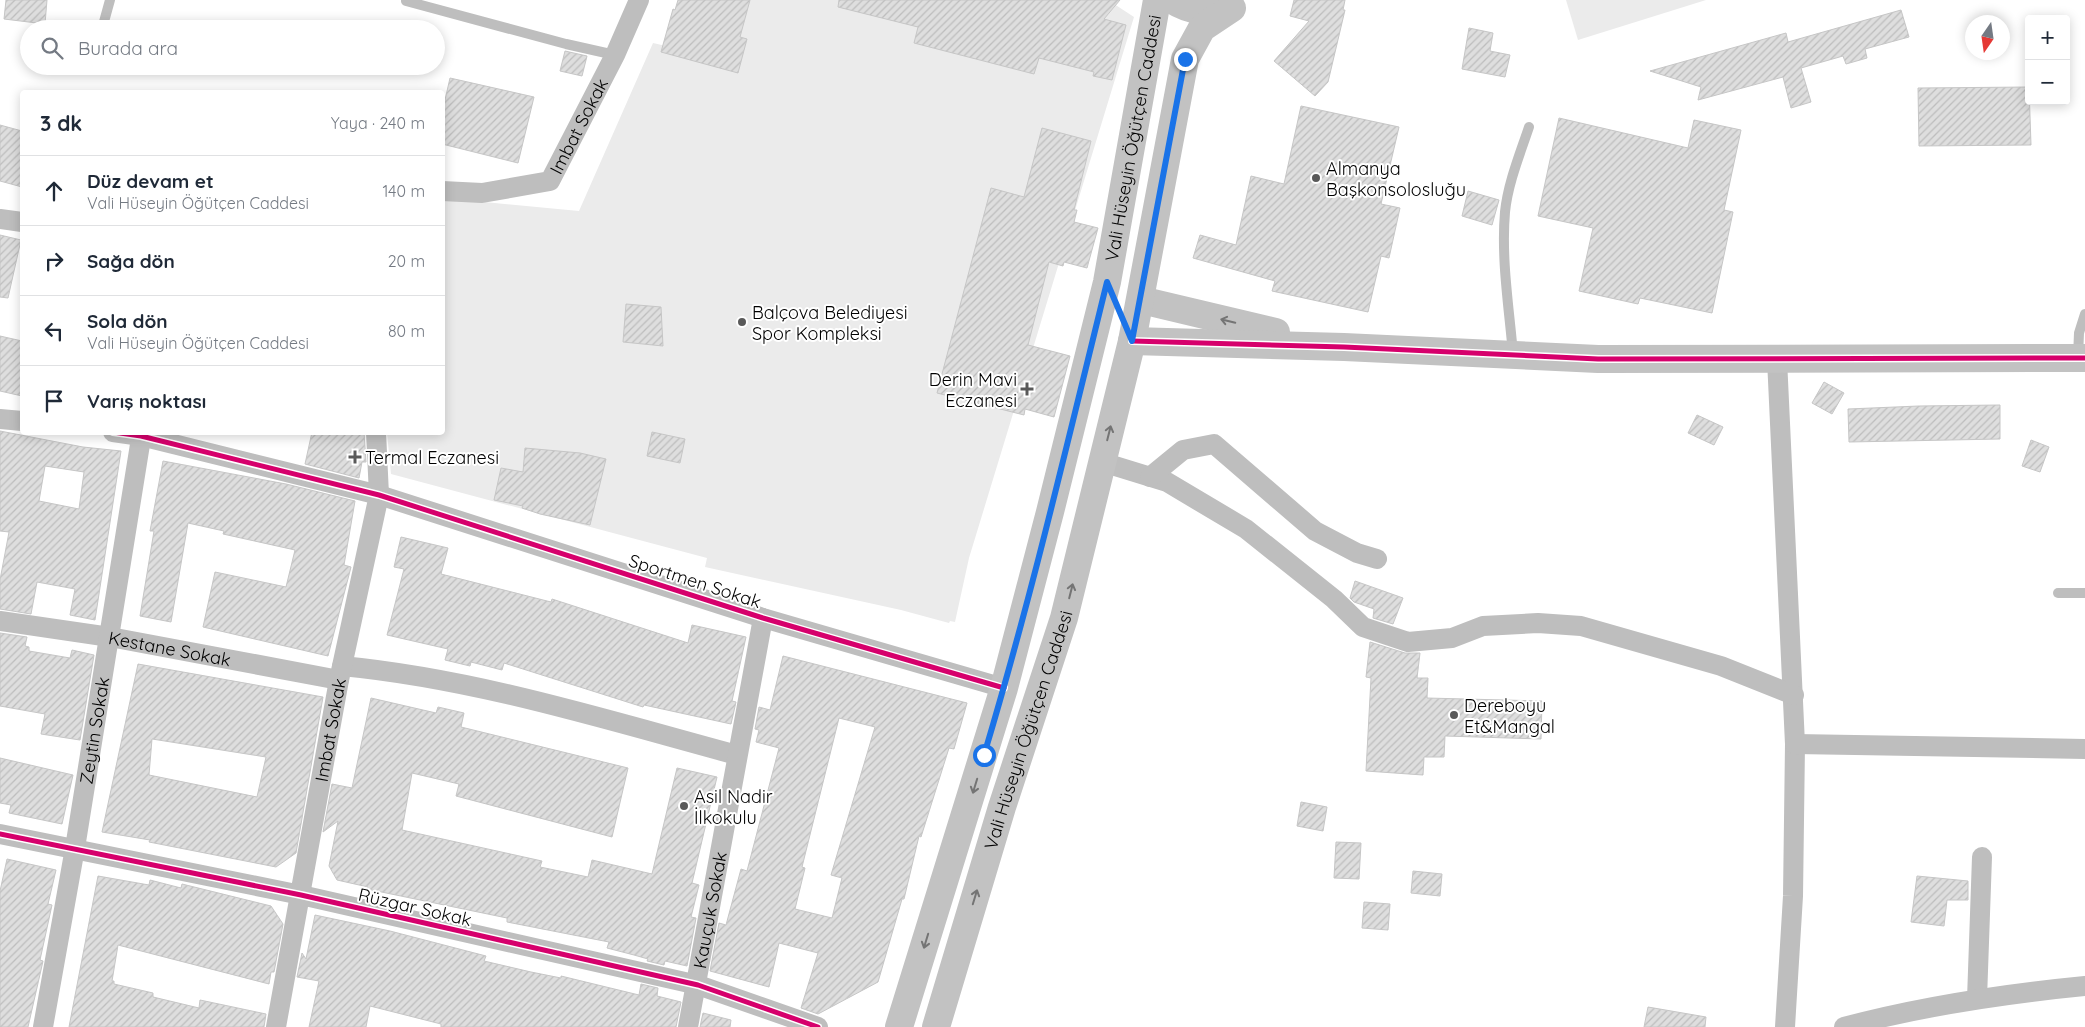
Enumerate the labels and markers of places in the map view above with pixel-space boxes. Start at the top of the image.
place label: Almanya Başkonsolosluğu [1326,157,1466,201]
marker: Almanya Başkonsolosluğu [1310,172,1322,184]
place label: Balçova Belediyesi Spor Kompleksi [752,301,908,345]
marker: Balçova Belediyesi Spor Kompleksi [736,316,748,328]
place label: Derin Mavi Eczanesi [929,368,1017,412]
marker: Derin Mavi Eczanesi [1021,383,1033,395]
place label: Termal Eczanesi [365,446,499,469]
marker: Termal Eczanesi [349,451,361,463]
place label: Dereboyu Et&Mangal [1464,694,1555,738]
marker: Dereboyu Et&Mangal [1448,709,1460,721]
place label: Asil Nadir İlkokulu [694,785,773,829]
marker: Asil Nadir İlkokulu [678,800,690,812]

